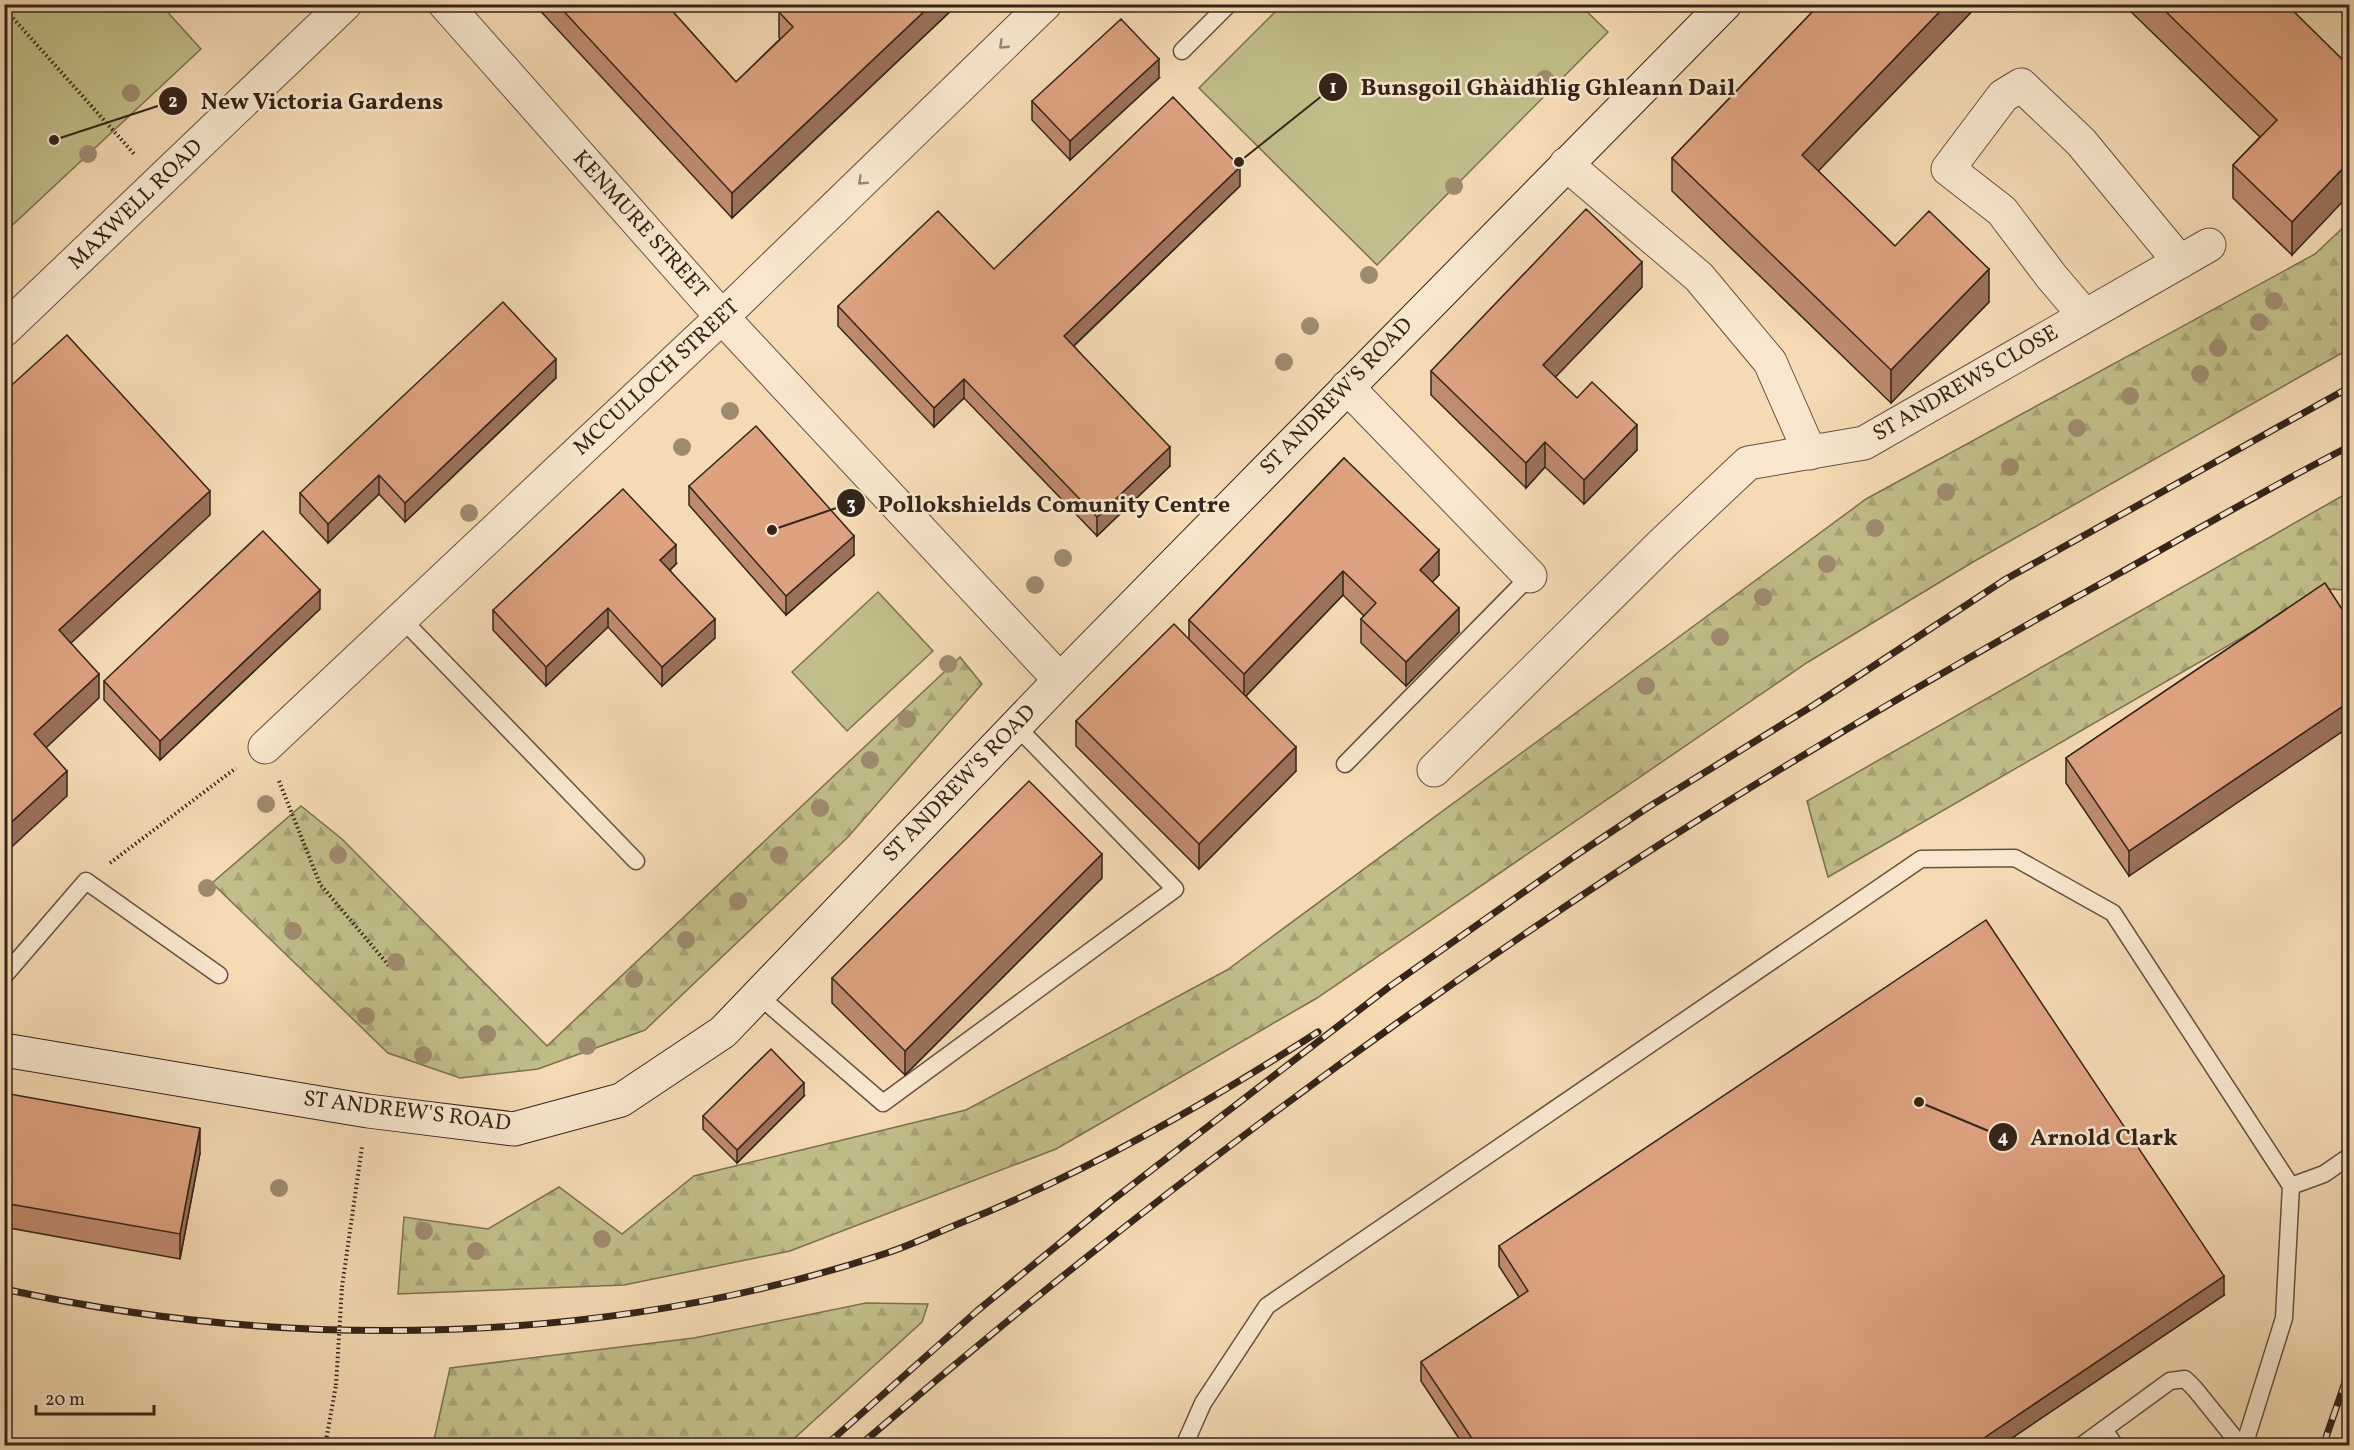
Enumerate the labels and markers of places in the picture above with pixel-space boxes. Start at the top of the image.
callout: Bunsgoil Ghàidhlig Ghleann Dail [1318,66,1747,108]
callout: New Victoria Gardens [158,80,456,122]
callout: Pollokshields Comunity Centre [836,482,1243,524]
callout: Arnold Clark [1988,1116,2189,1158]

